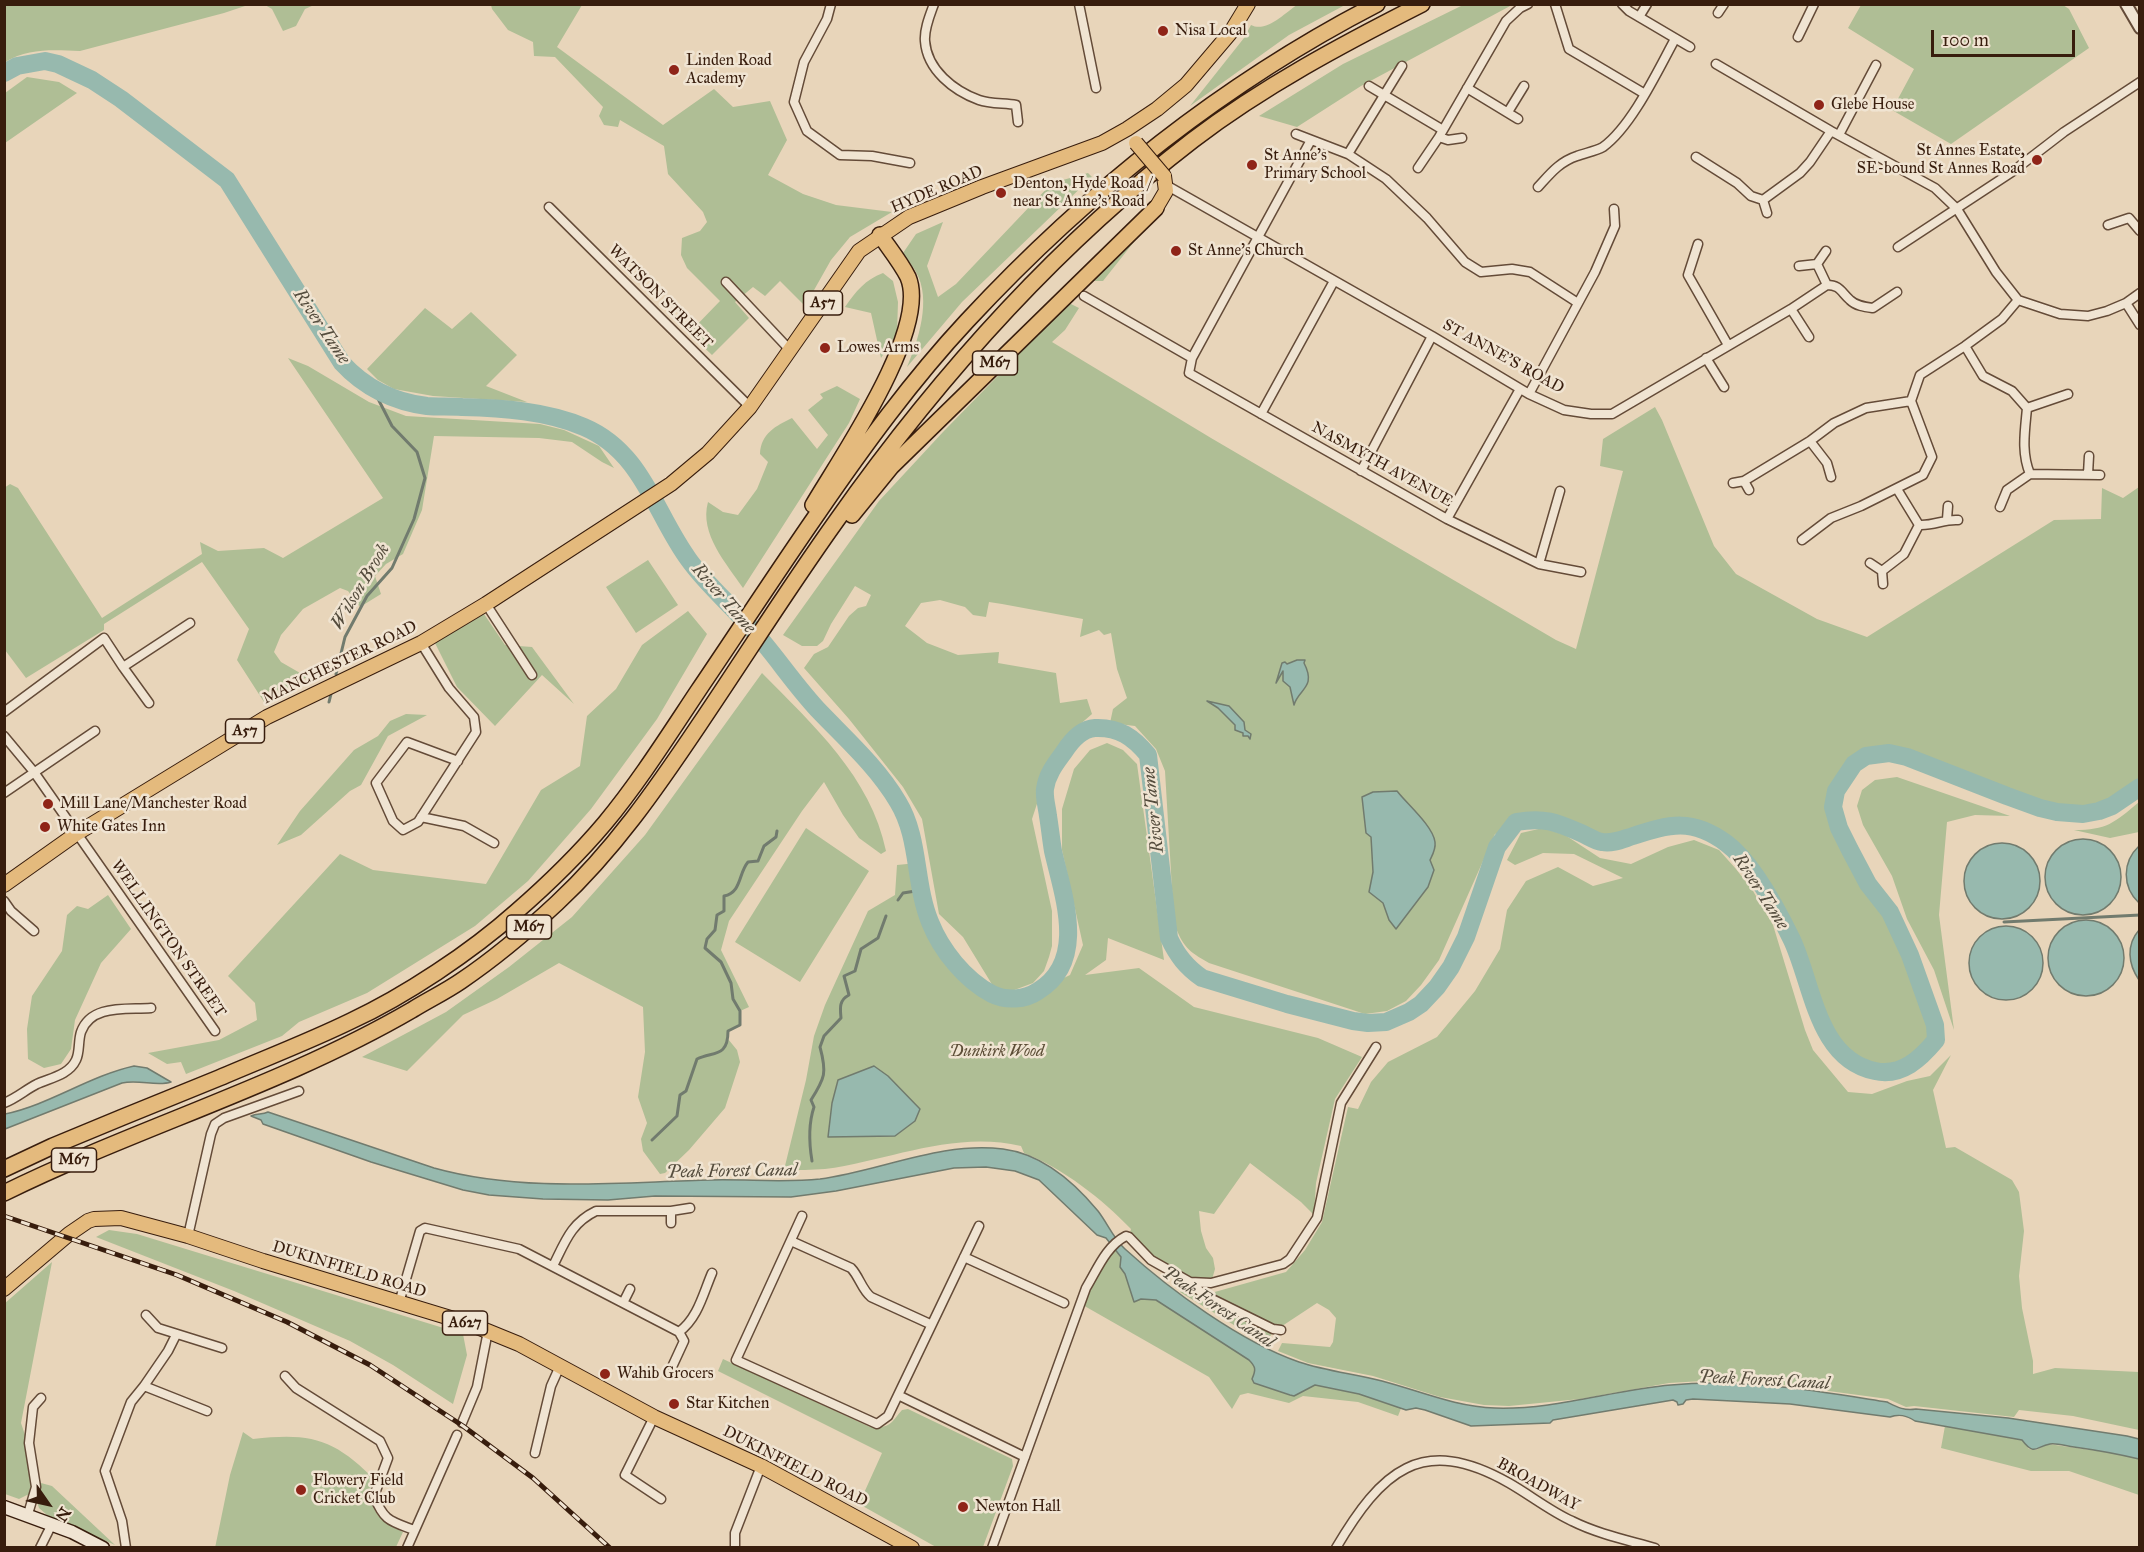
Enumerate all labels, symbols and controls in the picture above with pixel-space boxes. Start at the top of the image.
scale bar [1934,18,2078,56]
place label: Nisa Local [1175,21,1247,41]
marker: Nisa Local [1156,24,1170,38]
text: 100 m [1942,29,1989,51]
place label: Linden Road Academy [686,51,772,89]
marker: Linden Road Academy [667,63,681,77]
place label: Glebe House [1831,95,1914,115]
marker: Glebe House [1812,98,1826,112]
place label: St Annes Estate, SE-bound St Annes Road [1857,141,2025,179]
place label: St Anne's Primary School [1264,146,1366,184]
marker: St Annes Estate, SE-bound St Annes Road [2030,153,2044,167]
marker: St Anne's Primary School [1245,158,1259,172]
street label: HYDE ROAD [888,162,986,218]
place label: Denton, Hyde Road / near St Anne's Road [1013,174,1152,212]
marker: Denton, Hyde Road / near St Anne's Road [994,186,1008,200]
street label: WATSON STREET [604,241,716,353]
place label: St Anne's Church [1188,241,1304,261]
marker: St Anne's Church [1169,244,1183,258]
water label: River Tame [288,285,354,369]
road number: A57 [804,291,842,315]
street label: ST ANNE'S ROAD [1439,316,1567,398]
place label: Lowes Arms [837,338,919,358]
marker: Lowes Arms [818,341,832,355]
road number: M67 [972,351,1018,375]
street label: NASMYTH AVENUE [1308,418,1456,512]
water label: Wilson Brook [327,540,395,634]
water label: River Tame [687,559,759,639]
street label: MANCHESTER ROAD [260,617,420,709]
road number: A57 [226,719,264,743]
water label: River Tame [1139,766,1169,854]
place label: Mill Lane/Manchester Road [60,794,247,814]
marker: Mill Lane/Manchester Road [41,797,55,811]
place label: White Gates Inn [57,817,166,837]
marker: White Gates Inn [38,820,52,834]
water label: River Tame [1728,850,1792,934]
street label: WELLINGTON STREET [106,857,230,1021]
road number: M67 [506,915,552,939]
park label: Dunkirk Wood [950,1042,1044,1062]
road number: M67 [52,1148,97,1172]
water label: Peak Forest Canal [666,1160,798,1184]
street label: DUKINFIELD ROAD [270,1237,428,1303]
water label: Peak Forest Canal [1158,1262,1278,1354]
road number: A627 [442,1311,488,1335]
place label: Wahib Grocers [617,1364,714,1384]
marker: Wahib Grocers [598,1367,612,1381]
water label: Peak Forest Canal [1698,1367,1830,1395]
place label: Star Kitchen [686,1394,769,1414]
marker: Star Kitchen [667,1397,681,1411]
street label: DUKINFIELD ROAD [719,1422,871,1512]
street label: BROADWAY [1493,1454,1583,1516]
place label: Flowery Field Cricket Club [313,1471,404,1509]
north arrow [18,1474,78,1534]
marker: Flowery Field Cricket Club [294,1483,308,1497]
place label: Newton Hall [975,1497,1061,1517]
marker: Newton Hall [956,1500,970,1514]
text: N [52,1503,75,1525]

